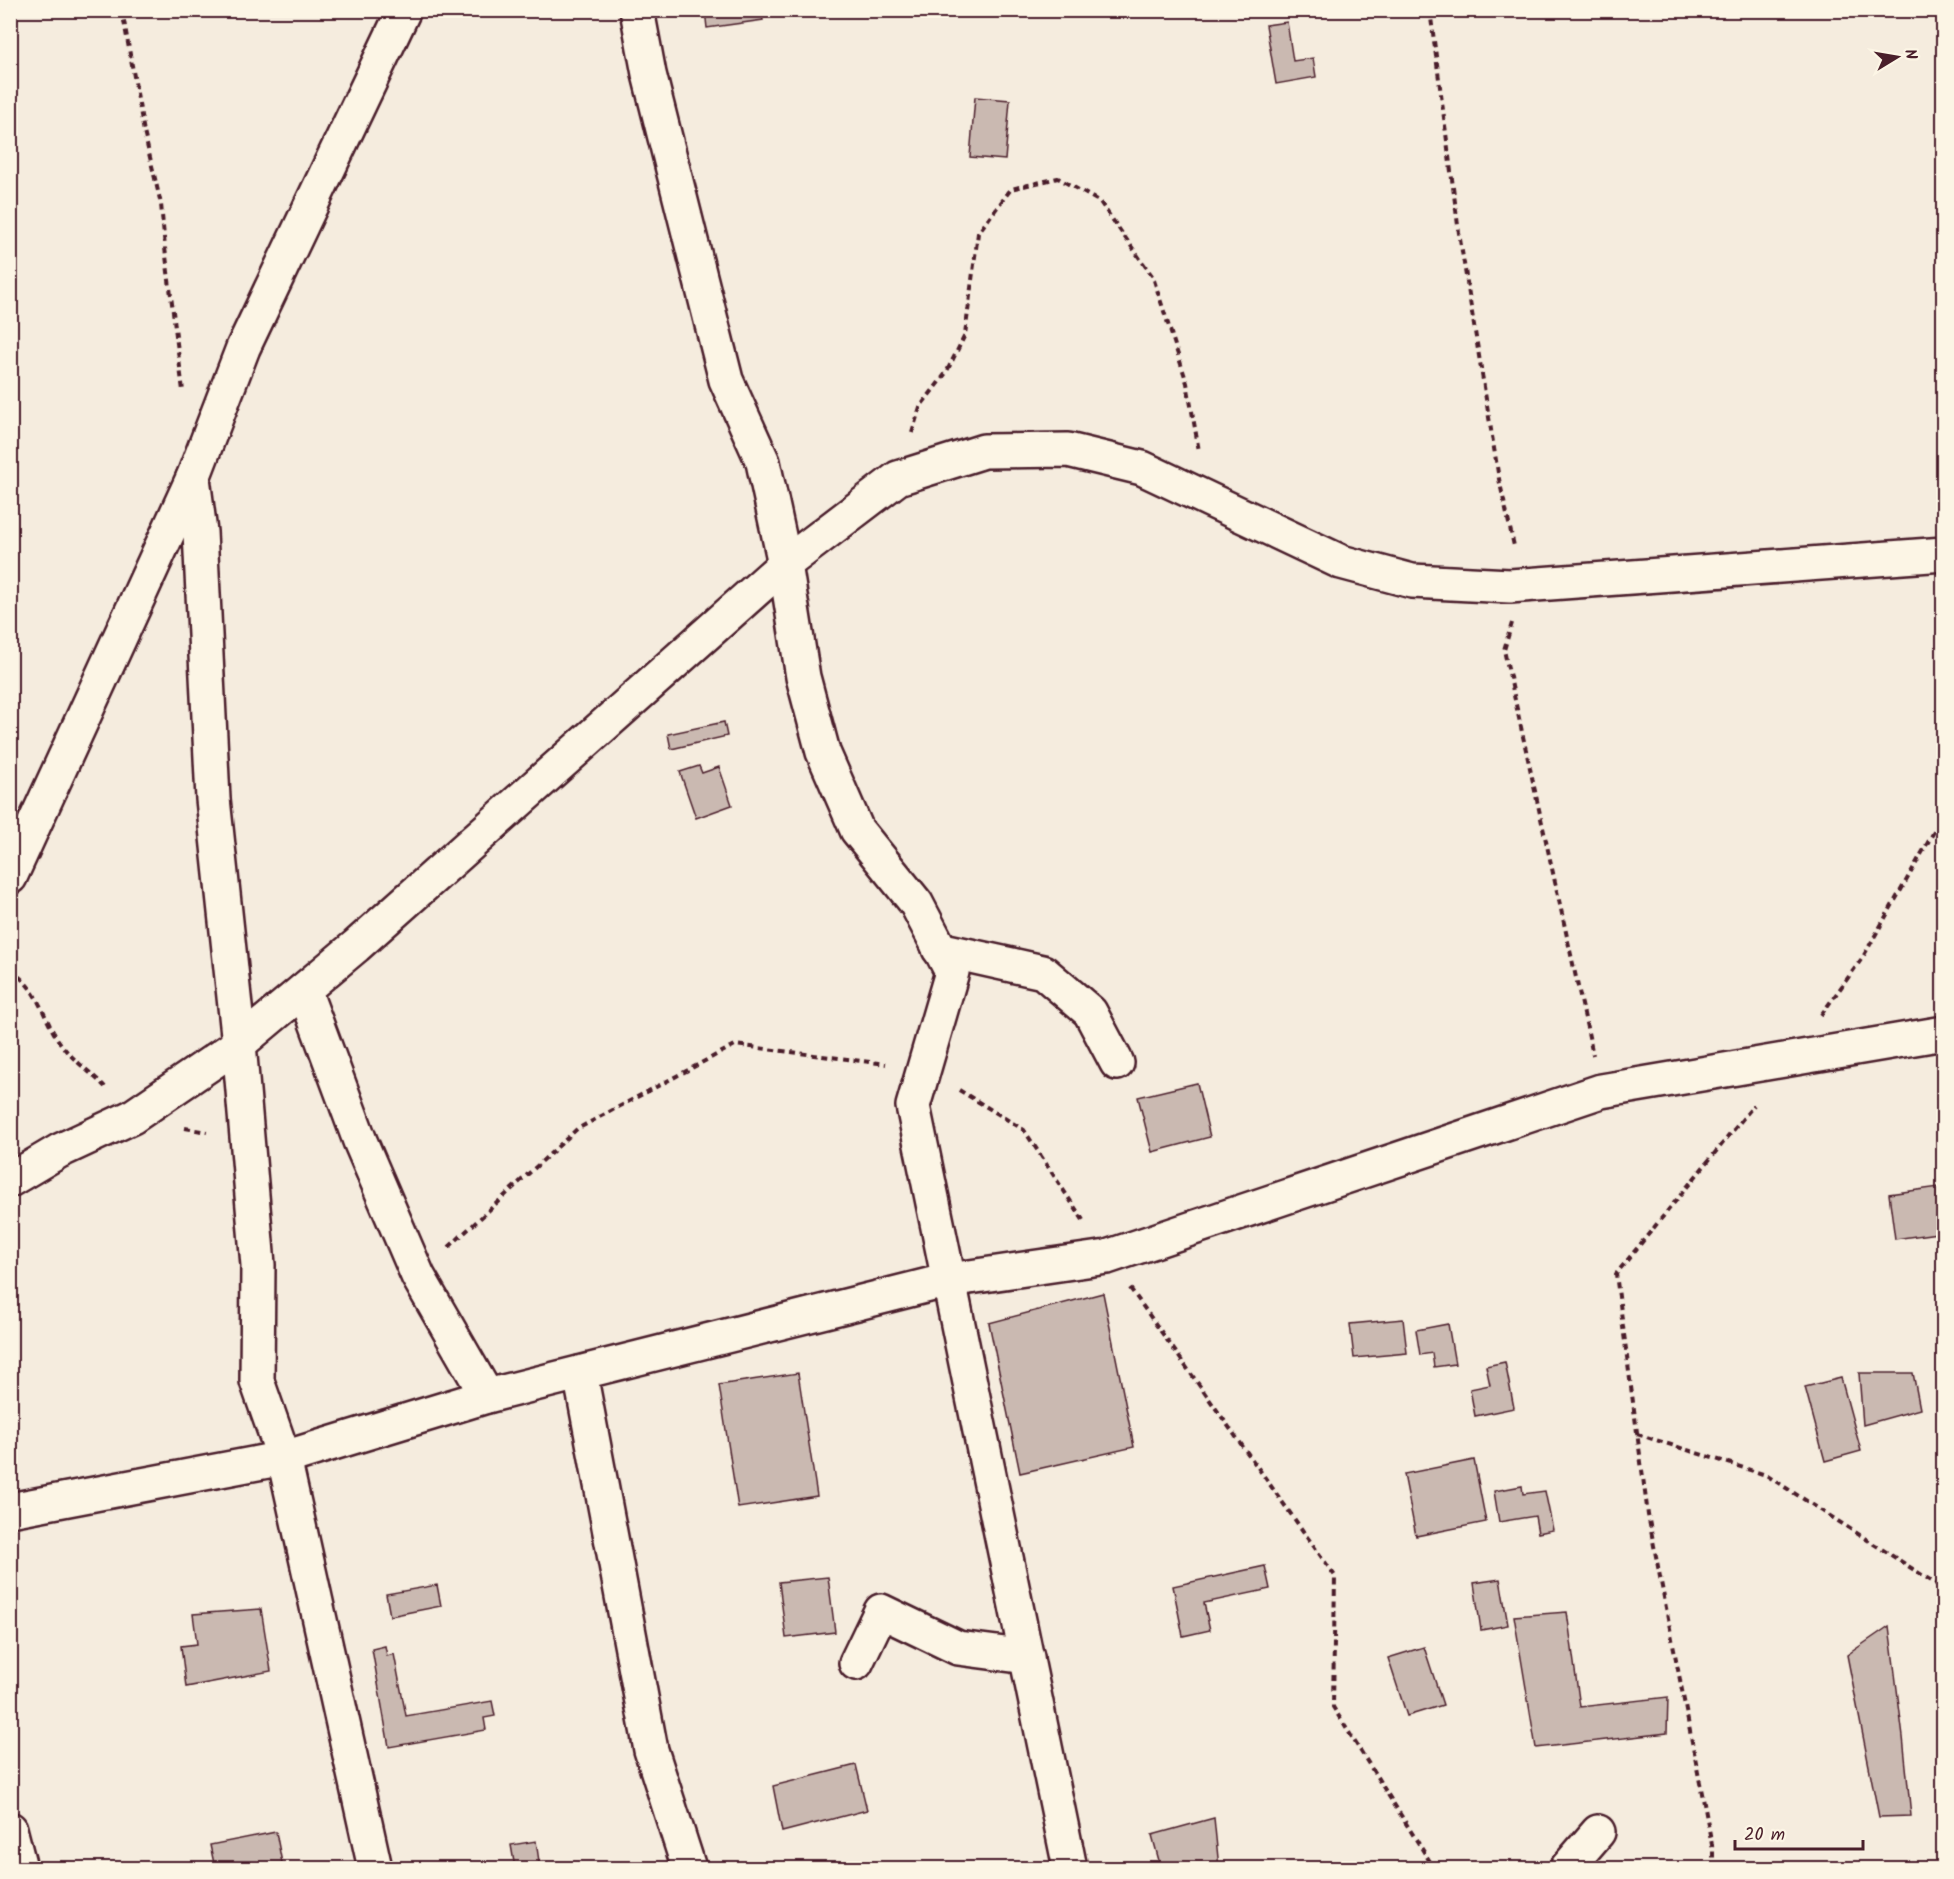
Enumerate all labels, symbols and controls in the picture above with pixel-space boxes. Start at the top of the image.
north arrow [1867,27,1927,87]
text: N [1897,47,1923,62]
scale bar [1735,1813,1862,1851]
text: 20 m [1744,1821,1785,1850]

